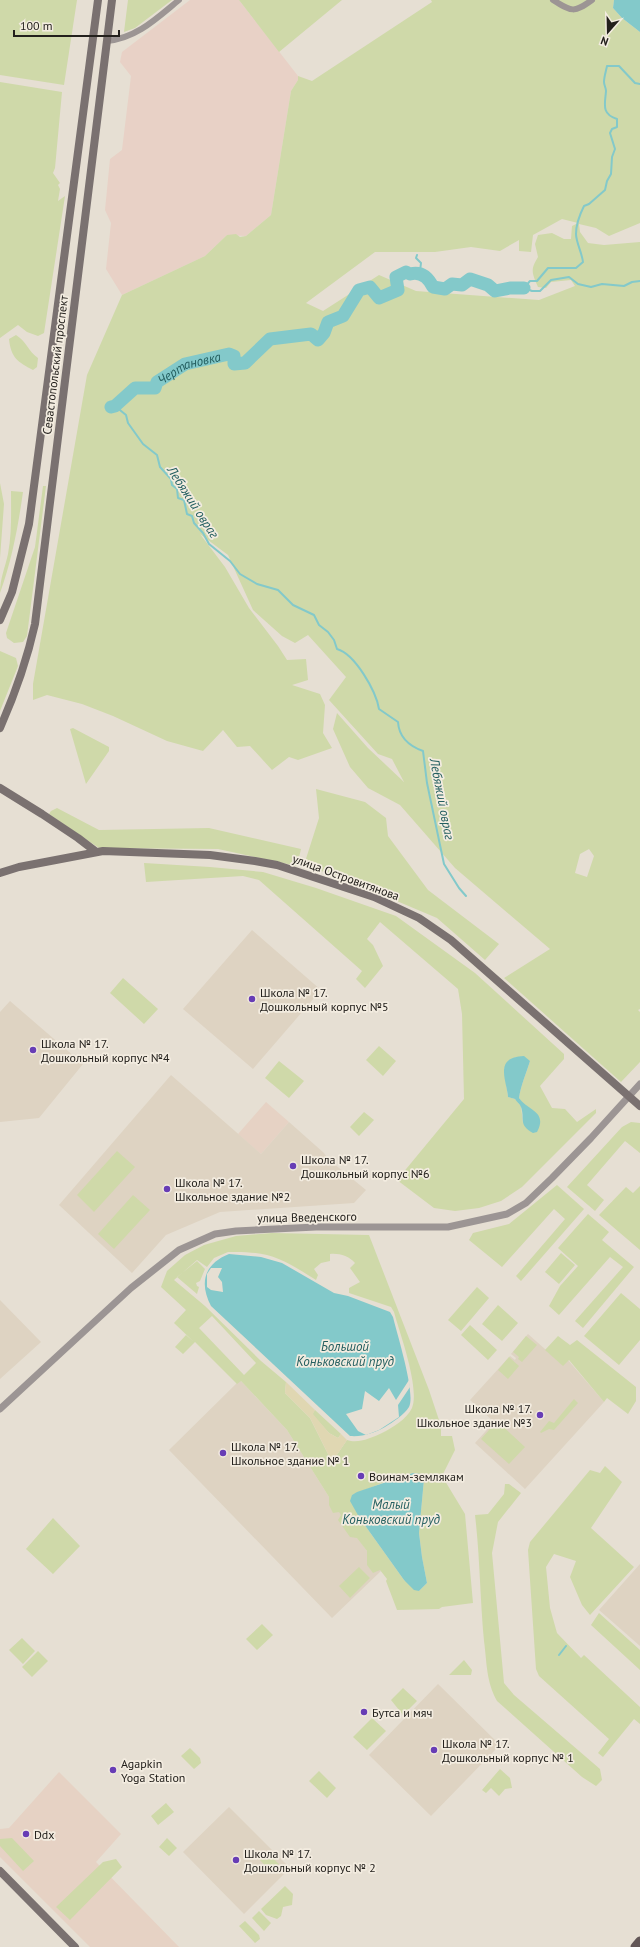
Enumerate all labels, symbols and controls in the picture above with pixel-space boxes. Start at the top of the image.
scale bar [14,12,119,38]
north arrow [588,12,628,52]
text: 100 m [20,18,53,33]
text: N [599,34,610,49]
street label: Севастопольский проспект [39,294,71,435]
water label: Чертановка [154,348,223,388]
water label: Лебяжий овраг [163,462,223,542]
water label: Лебяжий овраг [426,756,458,842]
street label: улица Островитянова [290,851,402,903]
place label: Школа № 17. Дошкольный корпус №5 [260,985,389,1014]
marker: Школа № 17. Дошкольный корпус №5 [247,994,257,1004]
place label: Школа № 17. Дошкольный корпус №4 [41,1036,170,1065]
marker: Школа № 17. Дошкольный корпус №4 [28,1045,38,1055]
place label: Школа № 17. Дошкольный корпус №6 [301,1152,430,1181]
marker: Школа № 17. Дошкольный корпус №6 [288,1161,298,1171]
place label: Школа № 17. Школьное здание №2 [175,1175,290,1204]
marker: Школа № 17. Школьное здание №2 [162,1184,172,1194]
street label: улица Введенского [257,1209,357,1225]
water label: Большой Коньковский пруд [296,1338,394,1370]
place label: Школа № 17. Школьное здание №3 [417,1401,532,1430]
marker: Школа № 17. Школьное здание №3 [535,1410,545,1420]
place label: Школа № 17. Школьное здание № 1 [231,1439,349,1468]
marker: Школа № 17. Школьное здание № 1 [218,1448,228,1458]
place label: Воинам-землякам [369,1469,464,1484]
marker: Воинам-землякам [356,1471,366,1481]
water label: Малый Коньковский пруд [342,1496,440,1528]
place label: Бутса и мяч [372,1705,432,1720]
marker: Бутса и мяч [359,1707,369,1717]
place label: Школа № 17. Дошкольный корпус № 1 [442,1736,574,1765]
marker: Школа № 17. Дошкольный корпус № 1 [429,1745,439,1755]
place label: Agapkin Yoga Station [121,1756,185,1785]
marker: Agapkin Yoga Station [108,1765,118,1775]
place label: Ddx [34,1827,54,1842]
marker: Ddx [21,1829,31,1839]
place label: Школа № 17. Дошкольный корпус № 2 [244,1846,376,1875]
marker: Школа № 17. Дошкольный корпус № 2 [231,1855,241,1865]

